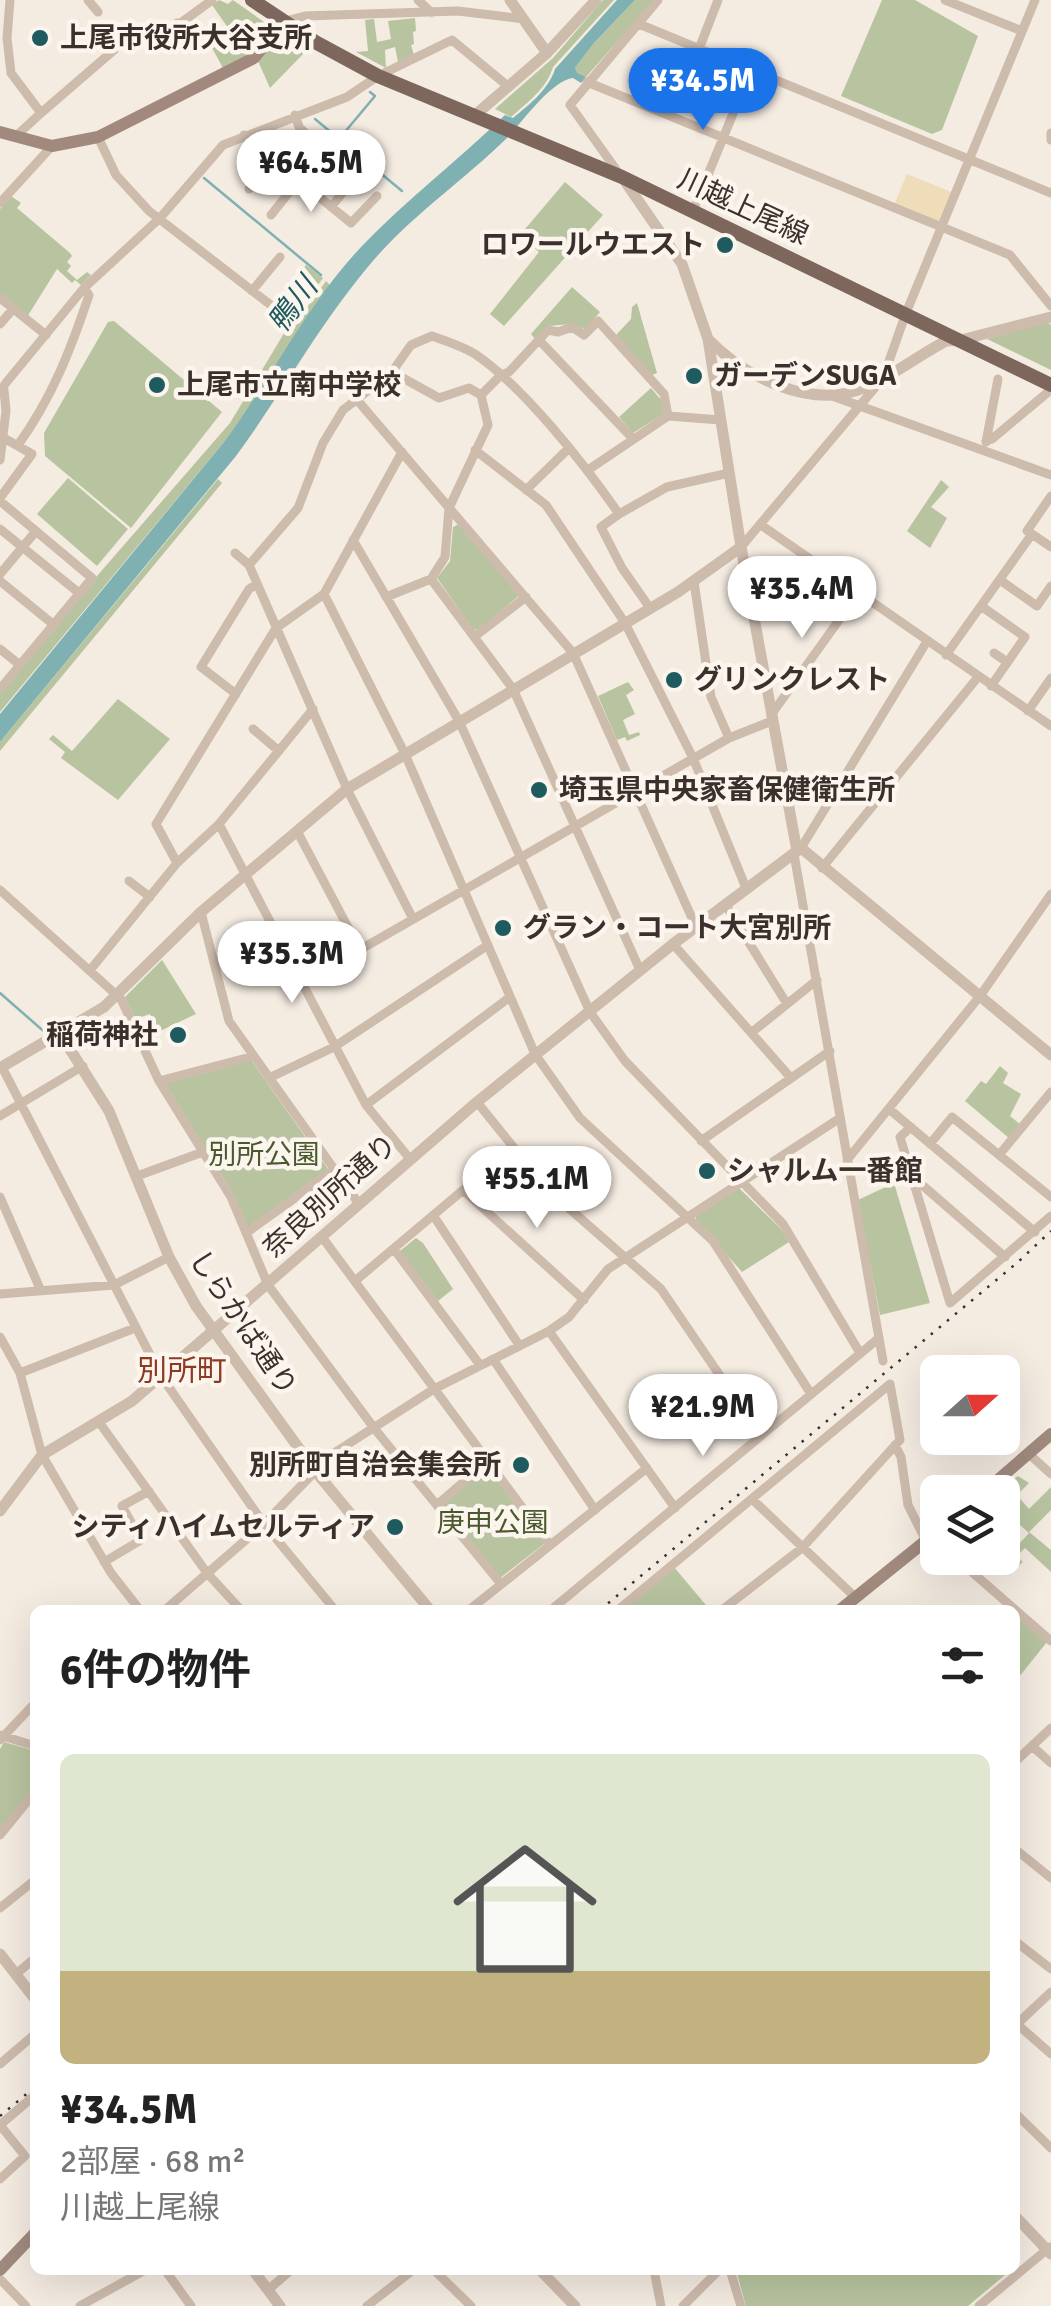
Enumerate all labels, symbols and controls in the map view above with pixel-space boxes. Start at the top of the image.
place label: 上尾市役所大谷支所 [60,21,312,55]
marker: 上尾市役所大谷支所 [29,27,51,49]
pin: ¥34.5M [622,48,784,133]
text: ¥34.5M [651,61,755,100]
pin: ¥64.5M [230,130,392,215]
text: ¥64.5M [259,143,363,182]
street label: 川越上尾線 [672,162,814,252]
place label: ロワールウエスト [481,228,705,262]
marker: ロワールウエスト [714,234,736,256]
water label: 鴨川 [260,268,328,340]
place label: ガーデンSUGA [714,359,897,393]
marker: ガーデンSUGA [683,365,705,387]
place label: 上尾市立南中学校 [177,368,401,402]
marker: 上尾市立南中学校 [146,374,168,396]
pin: ¥35.4M [721,556,883,641]
text: ¥35.4M [750,569,854,608]
place label: グリンクレスト [694,663,890,697]
marker: グリンクレスト [663,669,685,691]
place label: 埼玉県中央家畜保健衛生所 [559,773,895,807]
marker: 埼玉県中央家畜保健衛生所 [528,779,550,801]
place label: グラン・コート大宮別所 [523,911,831,945]
marker: グラン・コート大宮別所 [492,917,514,939]
pin: ¥35.3M [211,921,373,1006]
text: ¥35.3M [240,934,344,973]
place label: 稲荷神社 [46,1018,158,1052]
marker: 稲荷神社 [167,1024,189,1046]
street label: 奈良別所通り [256,1127,404,1265]
park label: 別所公園 [208,1138,320,1172]
pin: ¥55.1M [456,1146,618,1231]
place label: シャルム一番館 [727,1154,922,1188]
text: ¥55.1M [485,1159,589,1198]
marker: シャルム一番館 [696,1160,718,1182]
street label: しらかば通り [182,1244,304,1402]
district label: 別所町 [137,1353,227,1390]
north arrow [920,1355,1020,1455]
map controls [920,1355,1020,1575]
pin: ¥21.9M [622,1374,784,1459]
text: ¥21.9M [651,1387,755,1426]
place label: 別所町自治会集会所 [249,1448,501,1482]
marker: 別所町自治会集会所 [510,1454,532,1476]
button: layers [920,1475,1020,1575]
park label: 庚申公園 [437,1506,549,1540]
place label: シティハイムセルティア [71,1510,375,1544]
marker: シティハイムセルティア [384,1516,406,1538]
icon: filters [935,1638,990,1693]
text: 6件の物件 [60,1645,251,1696]
icon: home [435,1819,615,1999]
text: ¥34.5M [60,2084,198,2135]
text: 2部屋 · 68 m² [60,2142,246,2181]
text: 川越上尾線 [60,2188,220,2227]

